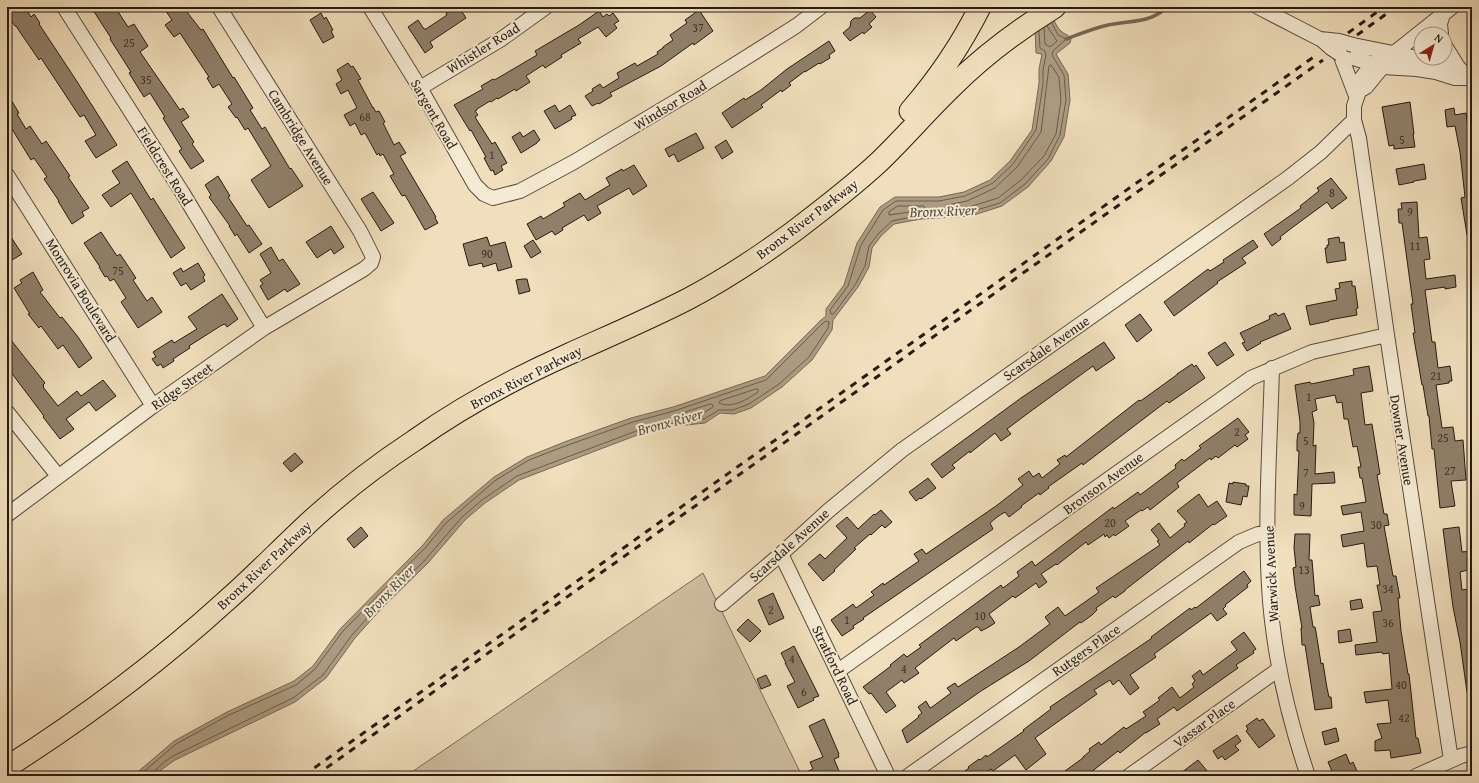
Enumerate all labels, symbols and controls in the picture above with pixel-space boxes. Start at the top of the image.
street label: Whistler Road [443,17,524,78]
house number: 37 [692,19,704,36]
north arrow [1413,26,1453,66]
text: N [1431,29,1447,47]
house number: 25 [123,34,135,51]
house number: 35 [140,71,152,88]
street label: Sargent Road [406,75,462,153]
street label: Windsor Road [630,75,711,135]
street label: Cambridge Avenue [263,85,339,189]
house number: 68 [359,108,371,125]
street label: Fieldcrest Road [133,123,198,210]
house number: 5 [1399,131,1405,148]
house number: 1 [489,146,495,163]
street label: Bronx River Parkway [752,174,862,264]
house number: 8 [1329,184,1335,201]
water label: Bronx River [908,199,977,222]
house number: 9 [1407,203,1413,220]
street label: Monrovia Boulevard [41,234,121,346]
house number: 11 [1409,237,1421,254]
house number: 90 [481,245,493,262]
house number: 75 [112,262,124,279]
street label: Scarsdale Avenue [999,310,1094,385]
street label: Bronx River Parkway [467,340,585,414]
street label: Ridge Street [147,357,217,415]
house number: 21 [1430,367,1442,384]
house number: 1 [1306,388,1312,405]
street label: Downer Avenue [1385,393,1419,487]
water label: Bronx River [634,403,705,441]
house number: 2 [1234,423,1240,440]
house number: 25 [1437,429,1449,446]
house number: 5 [1303,432,1309,449]
street label: Bronson Avenue [1059,447,1148,519]
house number: 27 [1444,462,1456,479]
house number: 7 [1303,464,1309,481]
house number: 9 [1299,497,1305,514]
street label: Scarsdale Avenue [745,503,834,586]
house number: 20 [1104,514,1116,531]
street label: Bronx River Parkway [212,516,316,614]
house number: 30 [1370,516,1382,533]
street label: Warwick Avenue [1258,525,1284,623]
water label: Bronx River [357,559,420,623]
house number: 13 [1298,561,1310,578]
house number: 34 [1382,580,1394,597]
house number: 2 [768,601,774,618]
house number: 10 [974,607,986,624]
house number: 1 [844,611,850,628]
house number: 36 [1382,614,1394,631]
street label: Rutgers Place [1048,619,1125,681]
street label: Stratford Road [807,622,863,709]
house number: 4 [789,650,795,667]
house number: 4 [901,660,907,677]
house number: 40 [1395,676,1407,693]
house number: 6 [801,683,807,700]
street label: Vassar Place [1169,693,1240,752]
house number: 42 [1398,709,1410,726]

